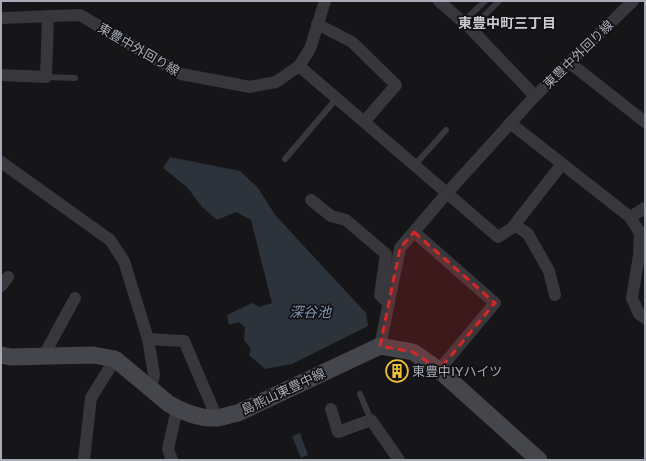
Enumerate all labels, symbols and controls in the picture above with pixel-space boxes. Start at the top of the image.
district label: 東豊中町三丁目 [458,14,556,31]
street label: 東豊中外回り線 [540,17,616,91]
street label: 東豊中外回り線 [96,19,182,79]
water label: 深谷池 [289,303,333,320]
building icon: 東豊中IYハイツ [384,358,410,384]
place label: 東豊中IYハイツ [412,363,502,379]
street label: 島熊山東豊中線 [238,365,328,417]

